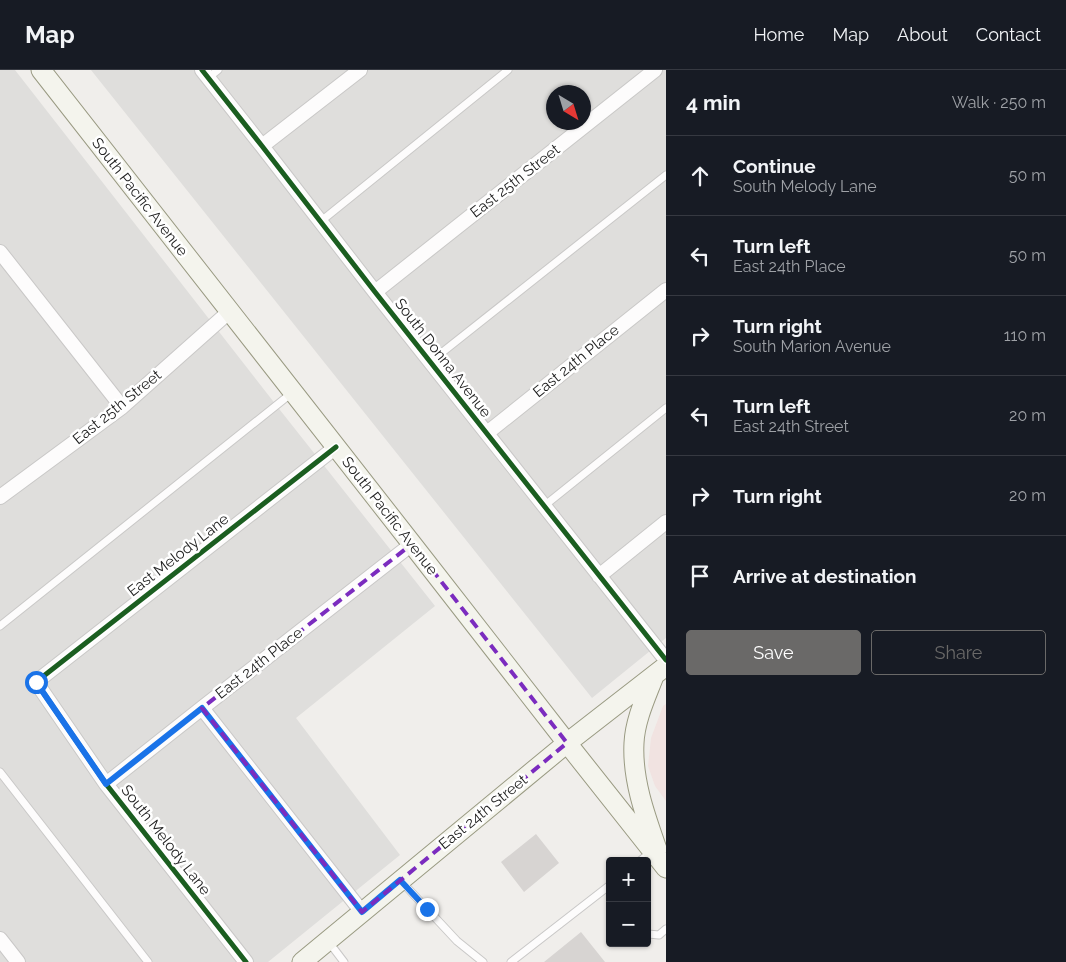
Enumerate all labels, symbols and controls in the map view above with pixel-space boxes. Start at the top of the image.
text: Map [25,20,75,49]
text: Home [753,24,804,45]
text: Map [832,24,869,45]
text: About [897,24,948,45]
text: Contact [976,24,1041,45]
north arrow [546,85,591,130]
text: 4 min [686,90,741,115]
text: Walk · 250 m [952,93,1046,112]
street label: South Pacific Avenue [88,134,192,260]
street label: East 25th Street [467,140,563,222]
text: Continue [733,155,816,177]
icon: ahead [686,162,714,190]
text: 50 m [1009,166,1046,185]
text: South Melody Lane [733,177,877,196]
text: Turn left [733,235,810,257]
icon: left [686,242,714,270]
text: 50 m [1009,246,1046,265]
text: East 24th Place [733,257,846,276]
street label: South Donna Avenue [391,295,495,421]
text: Turn right [733,315,822,337]
street label: East 24th Place [529,321,623,401]
icon: right [686,322,714,350]
text: 110 m [1004,326,1046,345]
text: South Marion Avenue [733,337,891,356]
street label: East 25th Street [69,366,165,448]
text: Turn left [733,395,810,417]
icon: left [686,402,714,430]
text: 20 m [1009,406,1046,425]
text: East 24th Street [733,417,849,436]
street label: South Pacific Avenue [338,453,442,579]
icon: right [686,482,714,510]
text: Turn right [733,485,822,507]
text: 20 m [1009,486,1046,505]
street label: East Melody Lane [124,510,232,600]
icon: arrive [686,562,714,590]
text: Arrive at destination [733,565,917,587]
street label: East 24th Place [212,623,306,703]
button: Save [686,630,861,675]
button: Share [871,630,1046,675]
route start [25,671,48,694]
street label: East 24th Street [435,771,531,853]
street label: South Melody Lane [117,781,215,899]
map controls [606,857,651,947]
button: + [606,857,651,902]
route end [416,898,439,921]
button: − [606,902,651,947]

